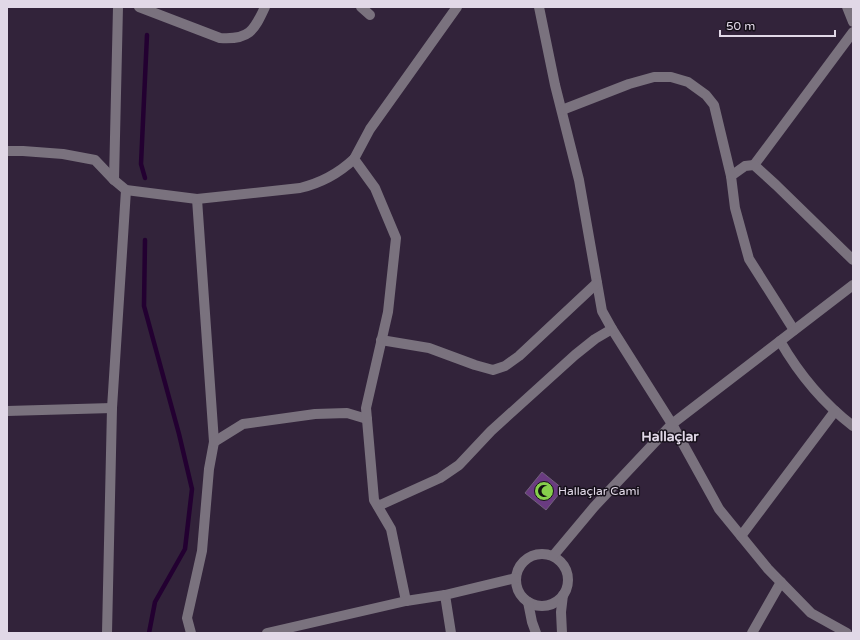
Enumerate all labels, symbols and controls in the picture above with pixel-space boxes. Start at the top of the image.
scale bar [720,12,835,38]
text: 50 m [726,19,755,33]
district label: Hallaçlar [641,428,699,445]
mosque icon: Hallaçlar Cami [533,480,555,502]
place label: Hallaçlar Cami [558,484,639,498]

